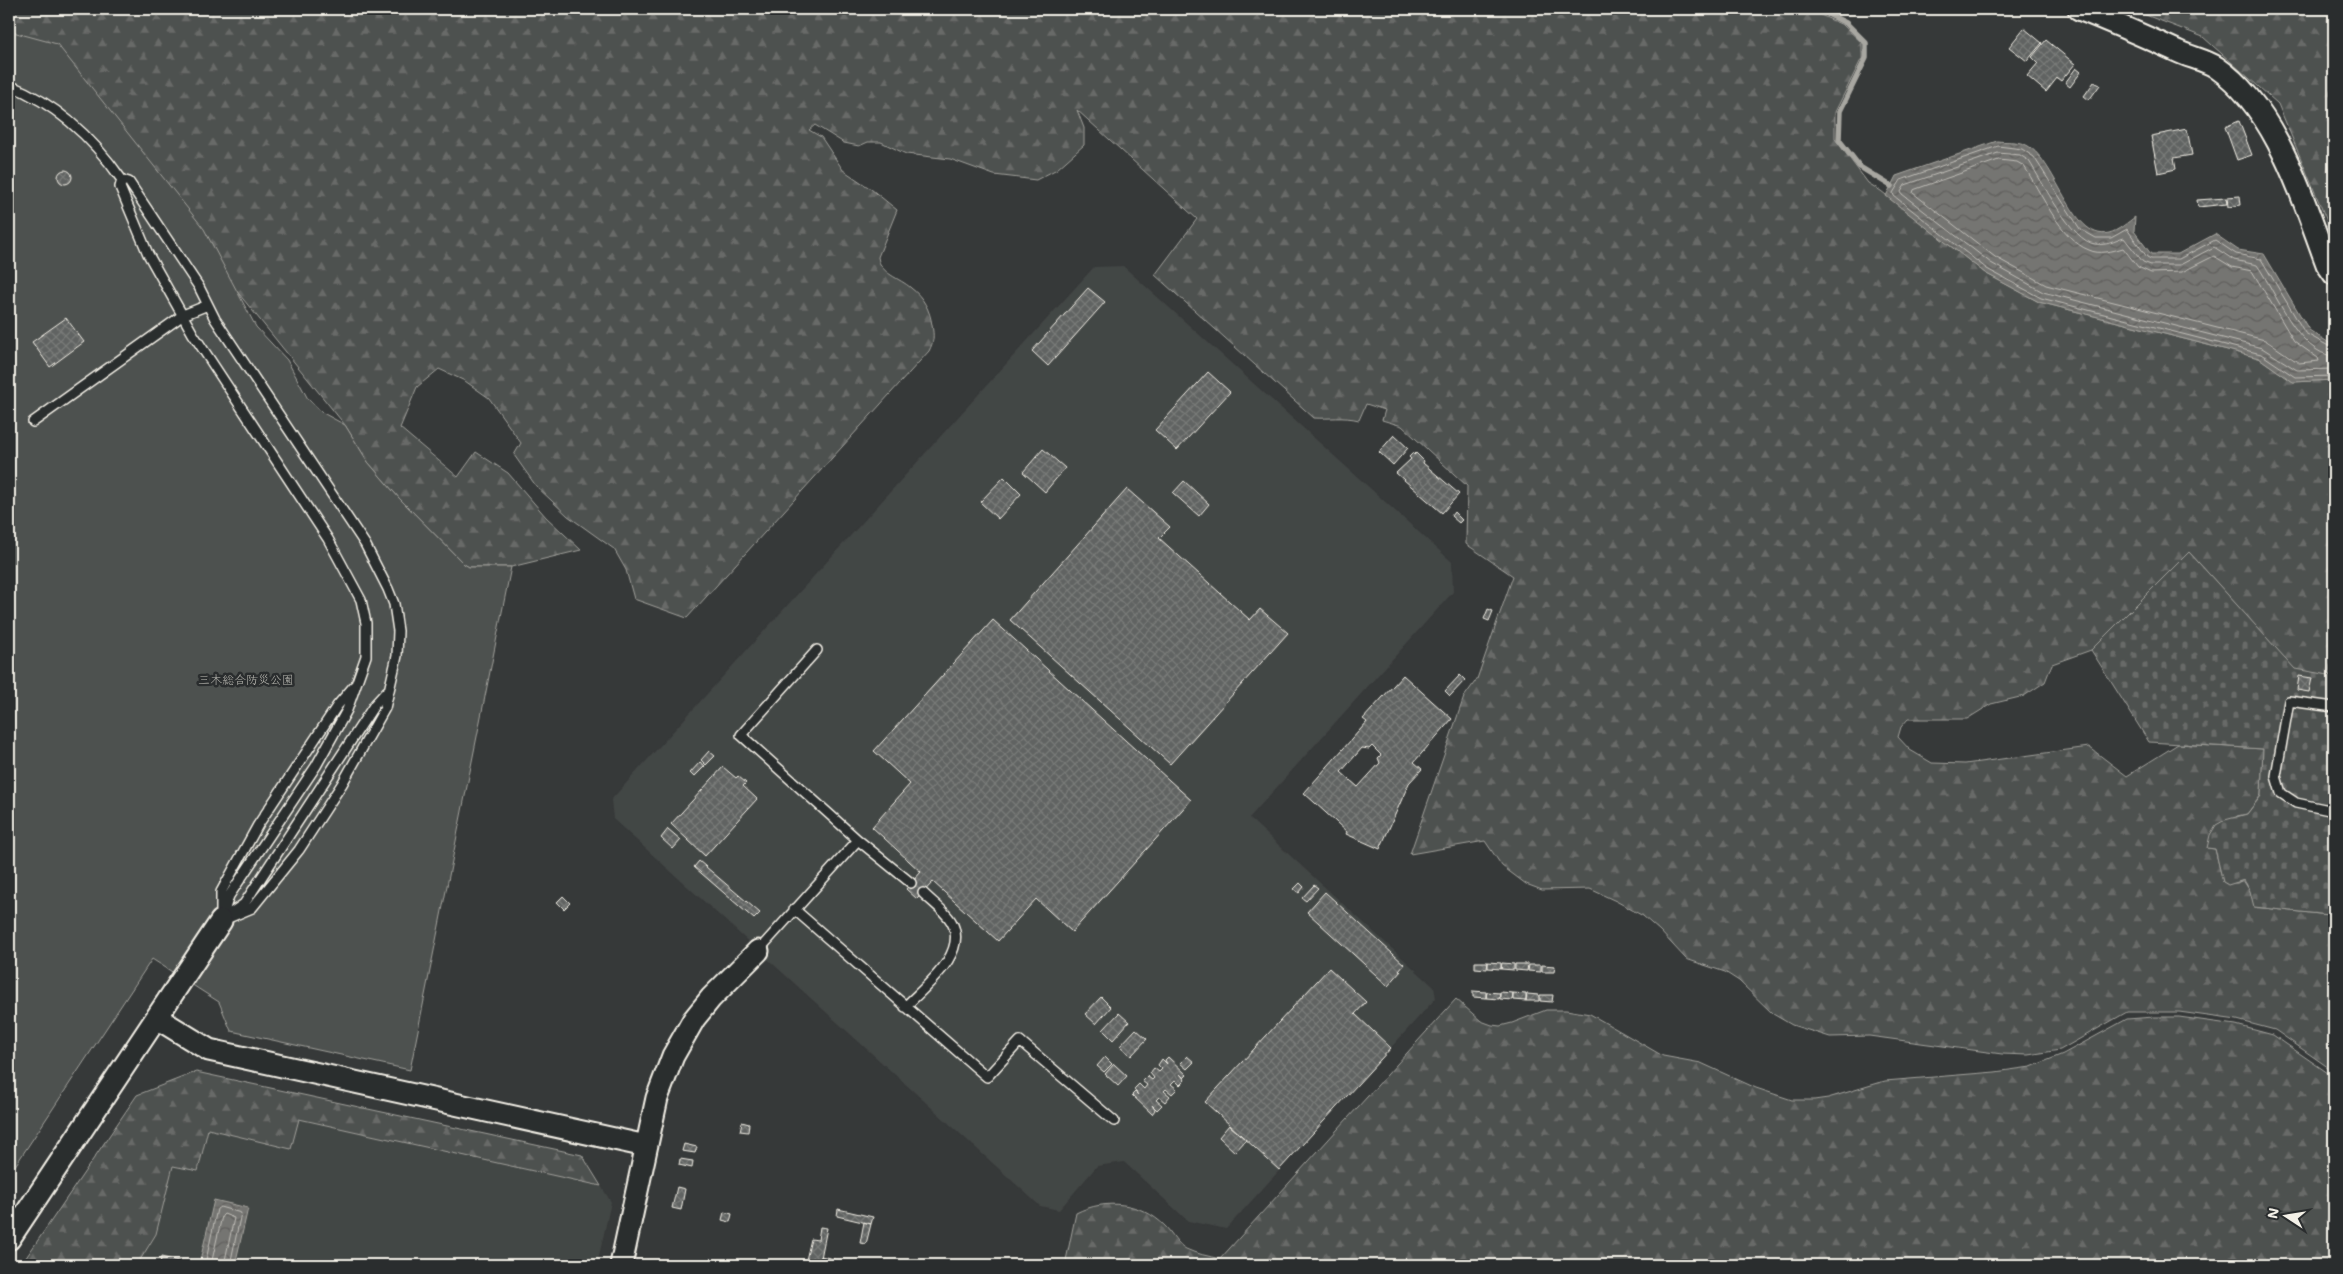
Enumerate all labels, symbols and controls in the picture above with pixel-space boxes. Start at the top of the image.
park label: 三木総合防災公園 [198,671,294,687]
north arrow [2260,1192,2310,1242]
text: N [2262,1206,2283,1220]

